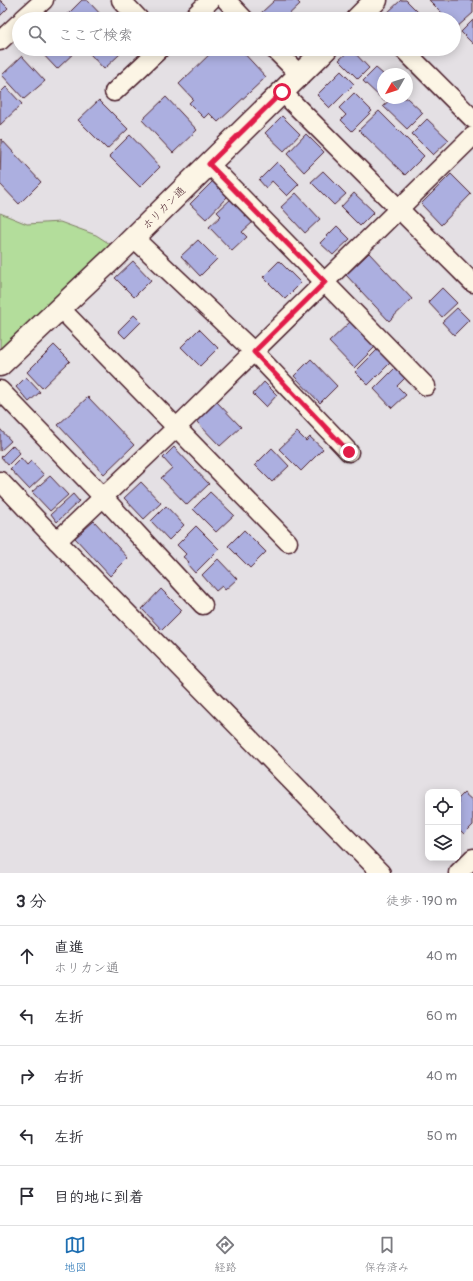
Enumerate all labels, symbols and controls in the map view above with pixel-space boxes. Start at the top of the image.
search box [12,12,461,56]
icon: search [26,23,48,45]
text: ここで検索 [58,26,133,45]
north arrow [377,68,413,104]
route start [273,83,291,101]
street label: ホリカン通 [140,184,188,232]
route end [340,443,358,461]
map controls [425,789,461,861]
button: locate [425,789,461,825]
button: layers [425,825,461,861]
text: 3 分 [16,891,46,912]
text: 徒歩 · 190 m [386,893,457,909]
text: 直進 [54,938,84,957]
icon: ahead [16,945,38,967]
text: 40 m [426,948,457,964]
text: ホリカン通 [54,960,119,976]
icon: left [16,1005,38,1027]
text: 左折 [54,1008,84,1027]
text: 60 m [426,1008,457,1024]
icon: right [16,1065,38,1087]
text: 右折 [54,1068,84,1087]
text: 40 m [426,1068,457,1084]
icon: left [16,1125,38,1147]
text: 左折 [54,1128,84,1147]
text: 50 m [427,1128,457,1144]
icon: arrive [16,1185,38,1207]
text: 目的地に到着 [54,1188,144,1207]
tab: 地図 [64,1234,86,1274]
tab: 経路 [214,1234,236,1274]
tab: 保存済み [365,1234,409,1274]

